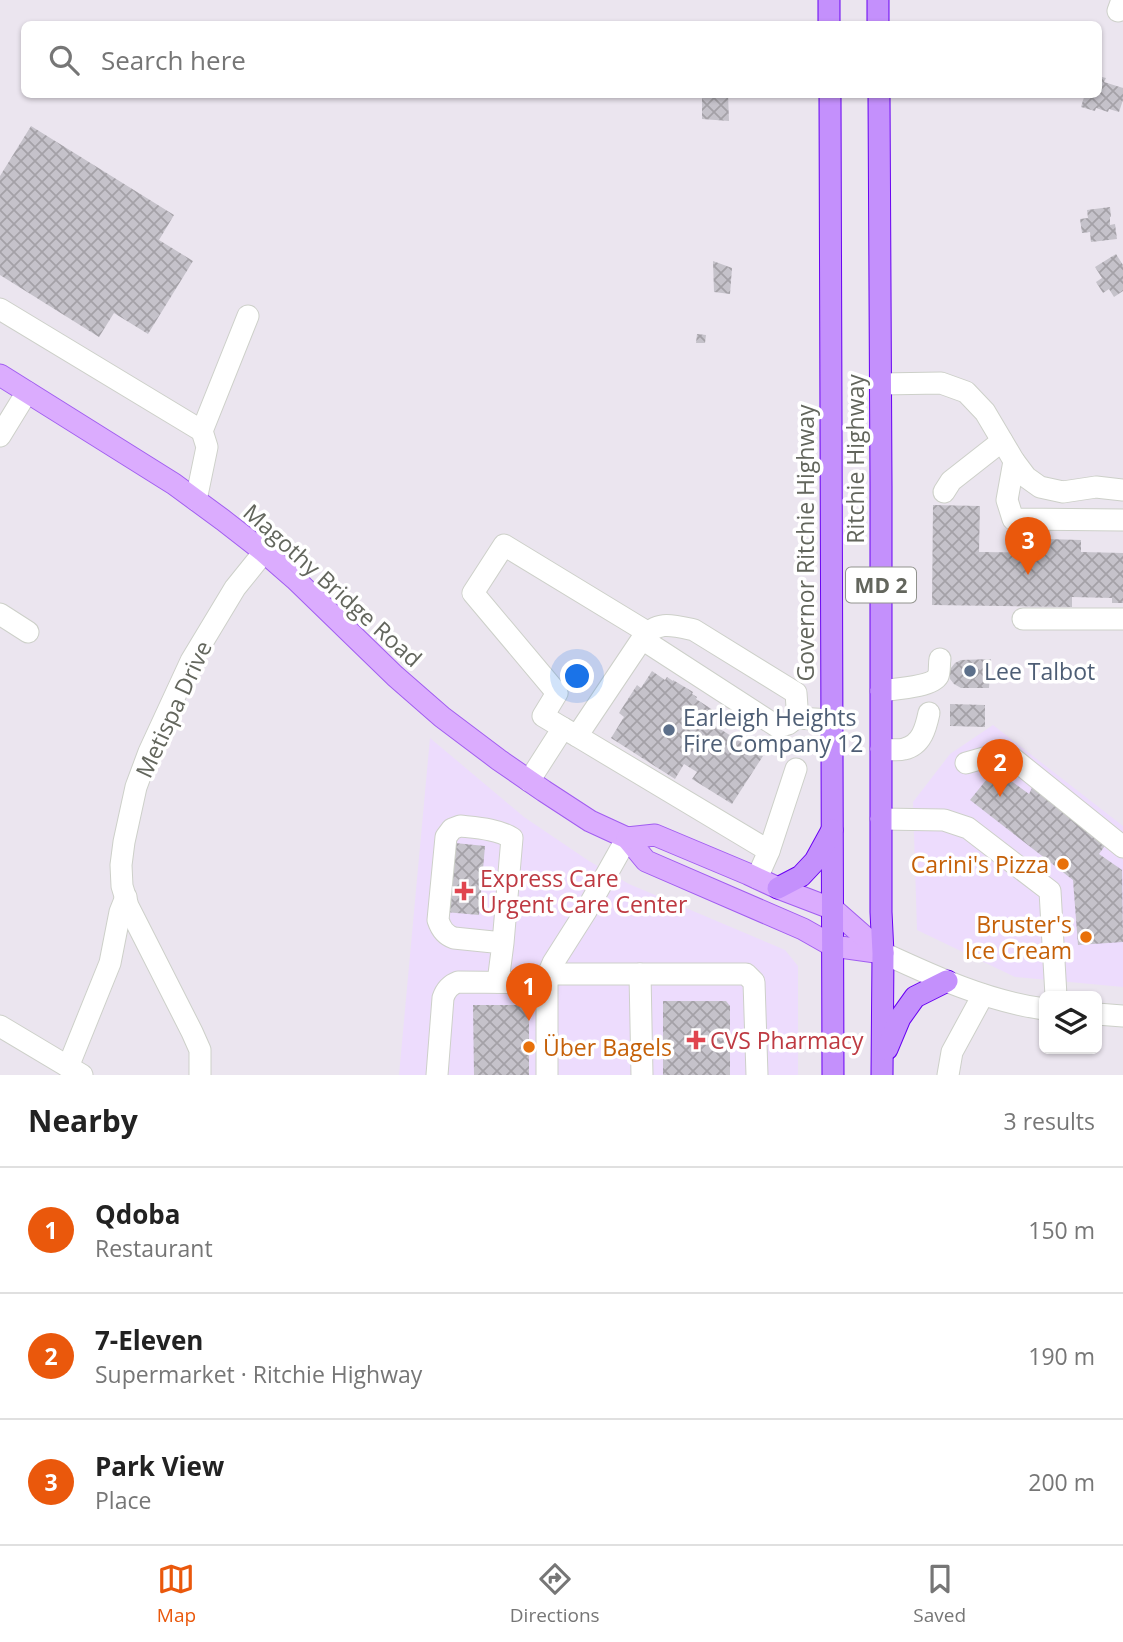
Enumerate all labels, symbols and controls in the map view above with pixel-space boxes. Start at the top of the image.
search box [21,21,1102,98]
icon: search [45,41,83,79]
text: Search here [101,42,246,78]
street label: Ritchie Highway [839,374,871,544]
street label: Governor Ritchie Highway [789,404,821,682]
street label: Magothy Bridge Road [237,496,429,674]
pin: 3 [1005,517,1051,575]
road number: MD 2 [846,568,916,602]
street label: Metispa Drive [127,635,219,783]
place label: Lee Talbot [984,655,1095,687]
your location [560,659,594,693]
marker: Lee Talbot [962,663,978,679]
place label: Earleigh Heights Fire Company 12 [683,701,863,759]
marker: Earleigh Heights Fire Company 12 [661,722,677,738]
pin: 2 [977,739,1023,797]
place label: Carini's Pizza [911,848,1049,880]
marker: Carini's Pizza [1055,856,1071,872]
place label: Express Care Urgent Care Center [480,862,688,920]
marker: Express Care Urgent Care Center [454,881,474,901]
place label: Bruster's Ice Cream [965,908,1072,966]
marker: Bruster's Ice Cream [1078,929,1094,945]
pin: 1 [506,963,552,1021]
map controls [1039,991,1102,1054]
button: layers [1039,991,1102,1054]
place label: CVS Pharmacy [710,1024,864,1056]
place label: Über Bagels [543,1031,672,1063]
marker: CVS Pharmacy [688,1032,704,1048]
marker: Über Bagels [521,1039,537,1055]
text: Nearby [28,1100,138,1141]
text: 3 results [1004,1105,1095,1137]
text: Qdoba [95,1196,180,1232]
text: 1 [44,1214,58,1246]
text: 150 m [1028,1214,1095,1246]
text: Restaurant [95,1232,213,1264]
text: 7-Eleven [95,1322,203,1358]
text: 2 [44,1340,58,1372]
text: 190 m [1028,1340,1095,1372]
text: Supermarket · Ritchie Highway [95,1358,422,1390]
text: Park View [95,1448,224,1484]
text: 3 [44,1466,58,1498]
text: 200 m [1028,1466,1095,1498]
text: Place [95,1484,151,1516]
tab: Map [157,1560,196,1628]
tab: Directions [510,1560,600,1628]
tab: Saved [913,1560,966,1628]

